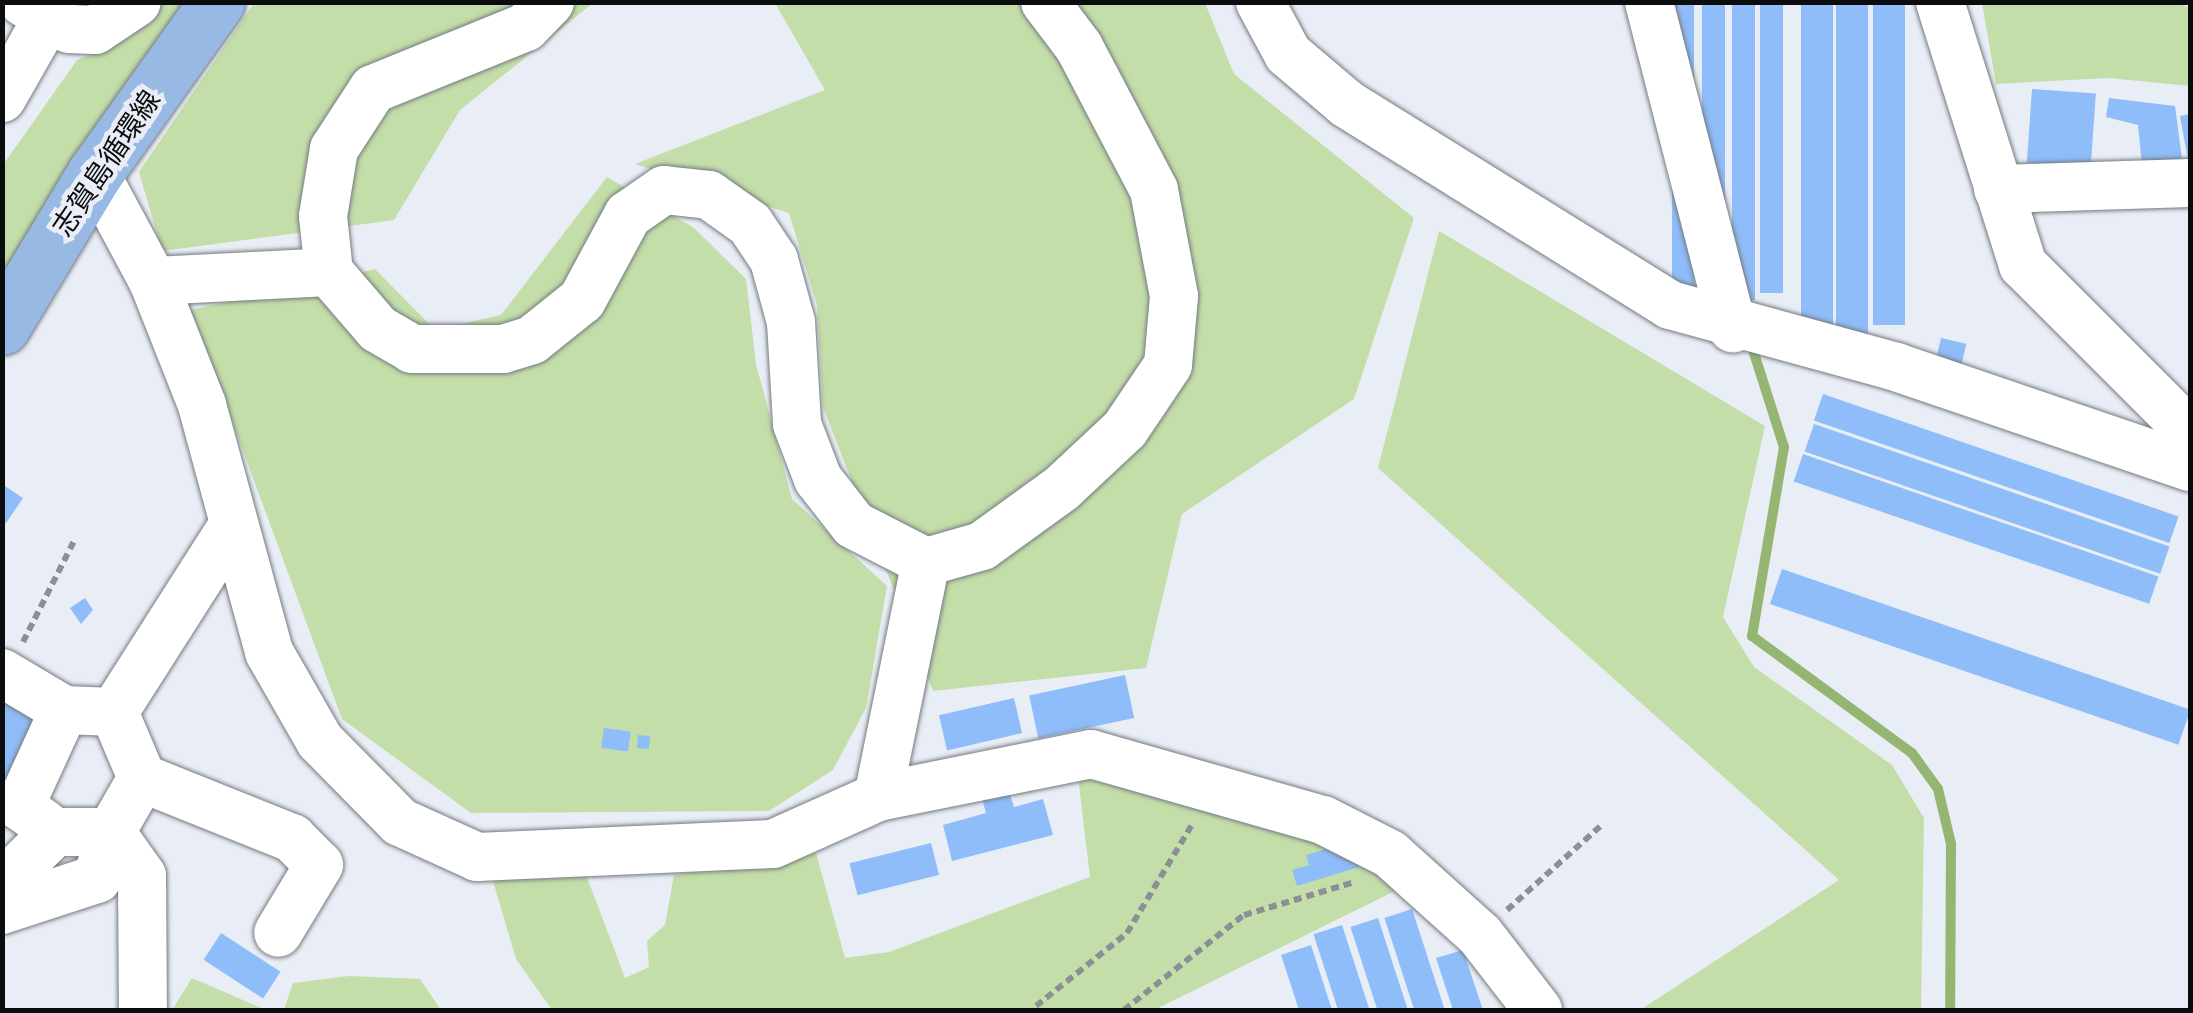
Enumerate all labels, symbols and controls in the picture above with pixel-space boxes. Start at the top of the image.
street label: 志賀島循環線 [45,84,167,242]

